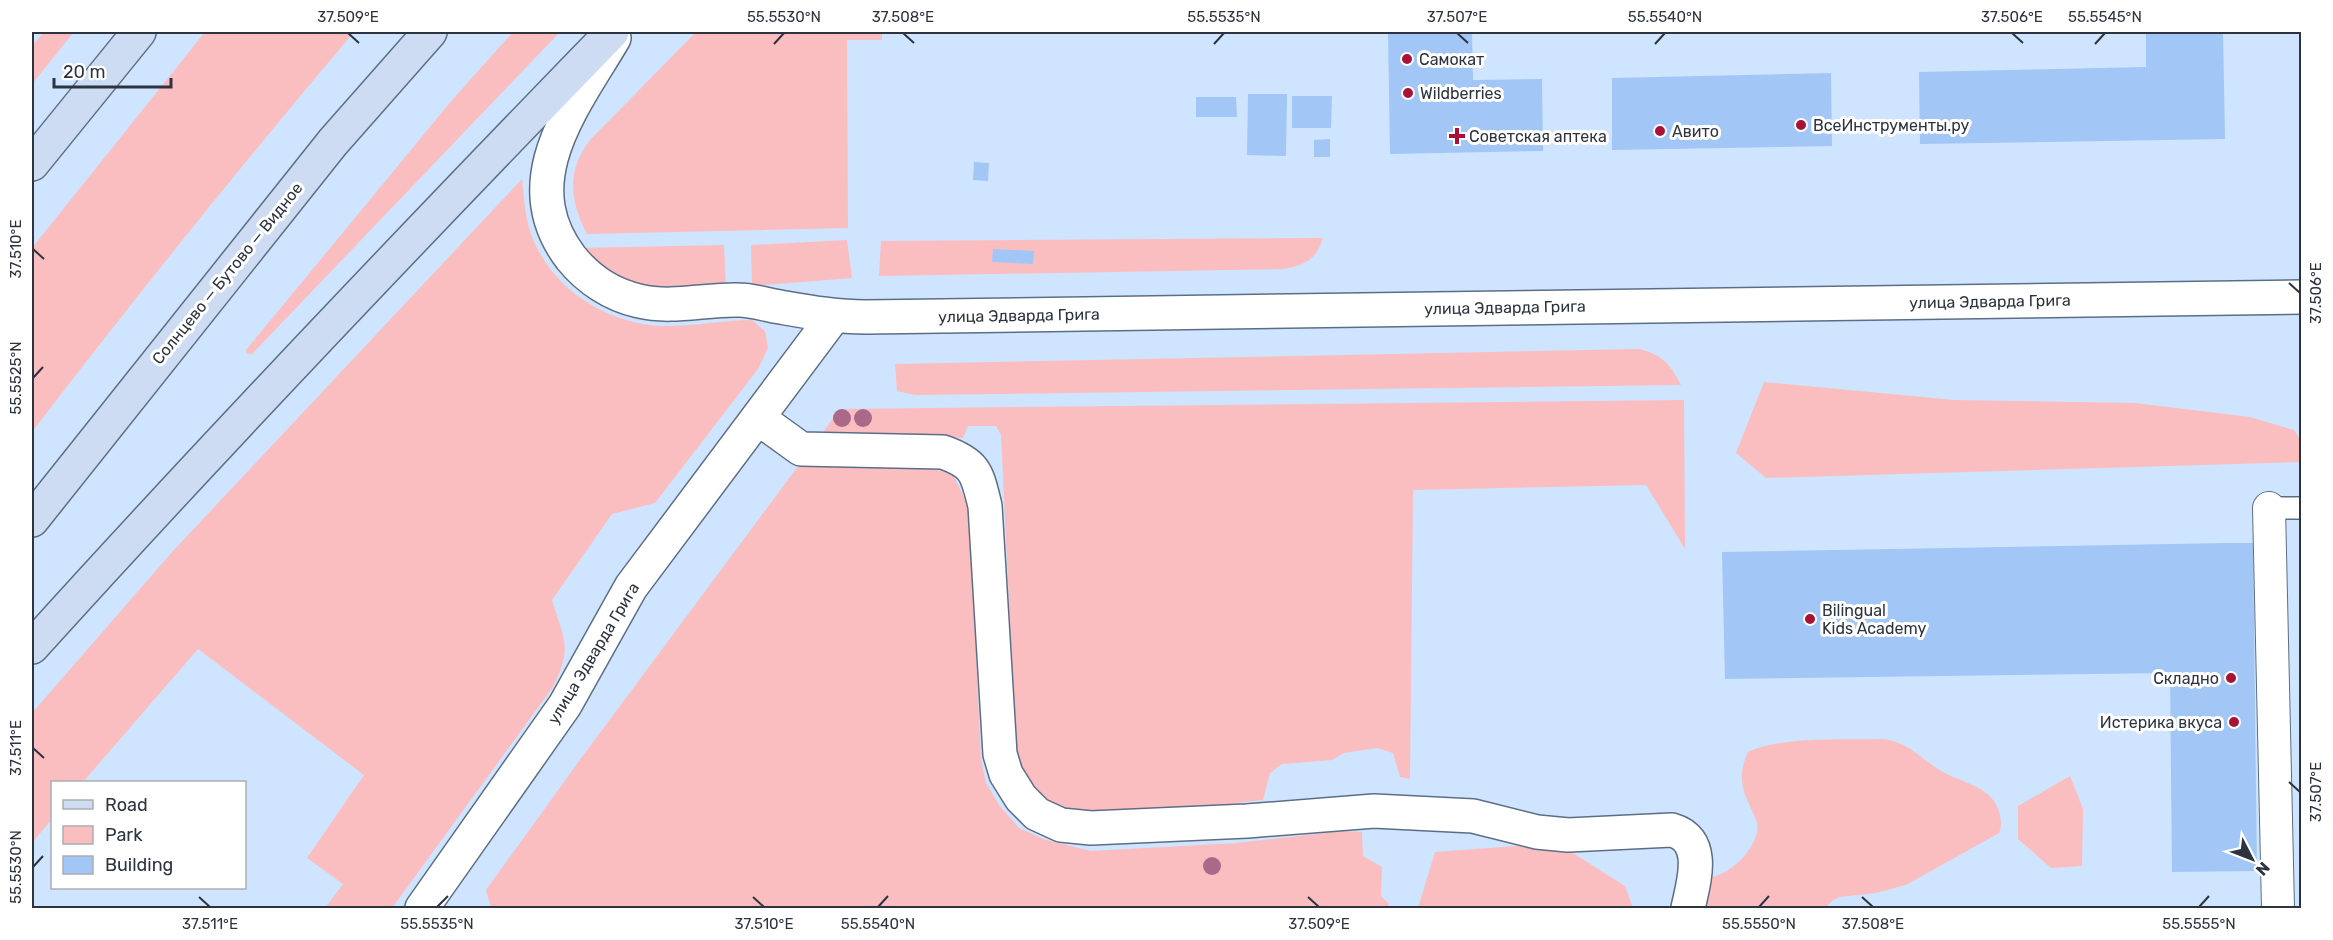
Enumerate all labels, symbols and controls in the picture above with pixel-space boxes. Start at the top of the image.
text: 37.509°E [317,8,379,26]
text: 55.5530°N [747,8,821,26]
text: 37.508°E [872,8,934,26]
text: 55.5535°N [1187,8,1261,26]
text: 37.507°E [1427,8,1487,26]
text: 55.5540°N [1628,8,1702,26]
text: 37.506°E [1981,8,2043,26]
text: 55.5545°N [2068,8,2142,26]
place label: Самокат [1419,50,1484,69]
scale bar [54,51,171,89]
marker: Самокат [1400,52,1414,66]
text: 20 m [63,61,105,83]
place label: Wildberries [1420,84,1502,103]
marker: Wildberries [1401,86,1415,100]
place label: ВсеИнструменты.ру [1813,116,1969,135]
marker: ВсеИнструменты.ру [1794,118,1808,132]
place label: Авито [1672,122,1719,141]
marker: Авито [1653,124,1667,138]
place label: Советская аптека [1469,127,1607,146]
marker: Советская аптека [1450,129,1464,143]
street label: Солнцево — Бутово — Видное [148,179,307,368]
text: 37.510°E [7,219,25,279]
text: 37.506°E [2307,262,2325,324]
street label: улица Эдварда Грига [1909,291,2071,312]
street label: улица Эдварда Грига [1424,297,1586,318]
street label: улица Эдварда Грига [938,305,1100,326]
text: 55.5525°N [7,341,25,415]
street label: улица Эдварда Грига [544,579,643,727]
place label: Bilingual Kids Academy [1822,601,1926,638]
marker: Bilingual Kids Academy [1803,612,1817,626]
place label: Складно [2153,669,2219,688]
marker: Складно [2224,671,2238,685]
place label: Истерика вкуса [2100,713,2222,732]
marker: Истерика вкуса [2227,715,2241,729]
text: 37.511°E [7,720,25,776]
text: 37.507°E [2307,762,2325,822]
legend [51,781,246,889]
text: Road [105,794,148,816]
text: Park [105,824,143,846]
north arrow [2222,829,2282,889]
text: 55.5530°N [7,830,25,904]
text: Building [105,854,173,876]
text: N [2252,858,2274,879]
text: 37.511°E [182,915,238,933]
text: 55.5535°N [400,915,474,933]
text: 37.510°E [734,915,794,933]
text: 55.5540°N [841,915,915,933]
text: 37.509°E [1288,915,1350,933]
text: 55.5550°N [1722,915,1796,933]
text: 37.508°E [1842,915,1904,933]
text: 55.5555°N [2162,915,2236,933]

